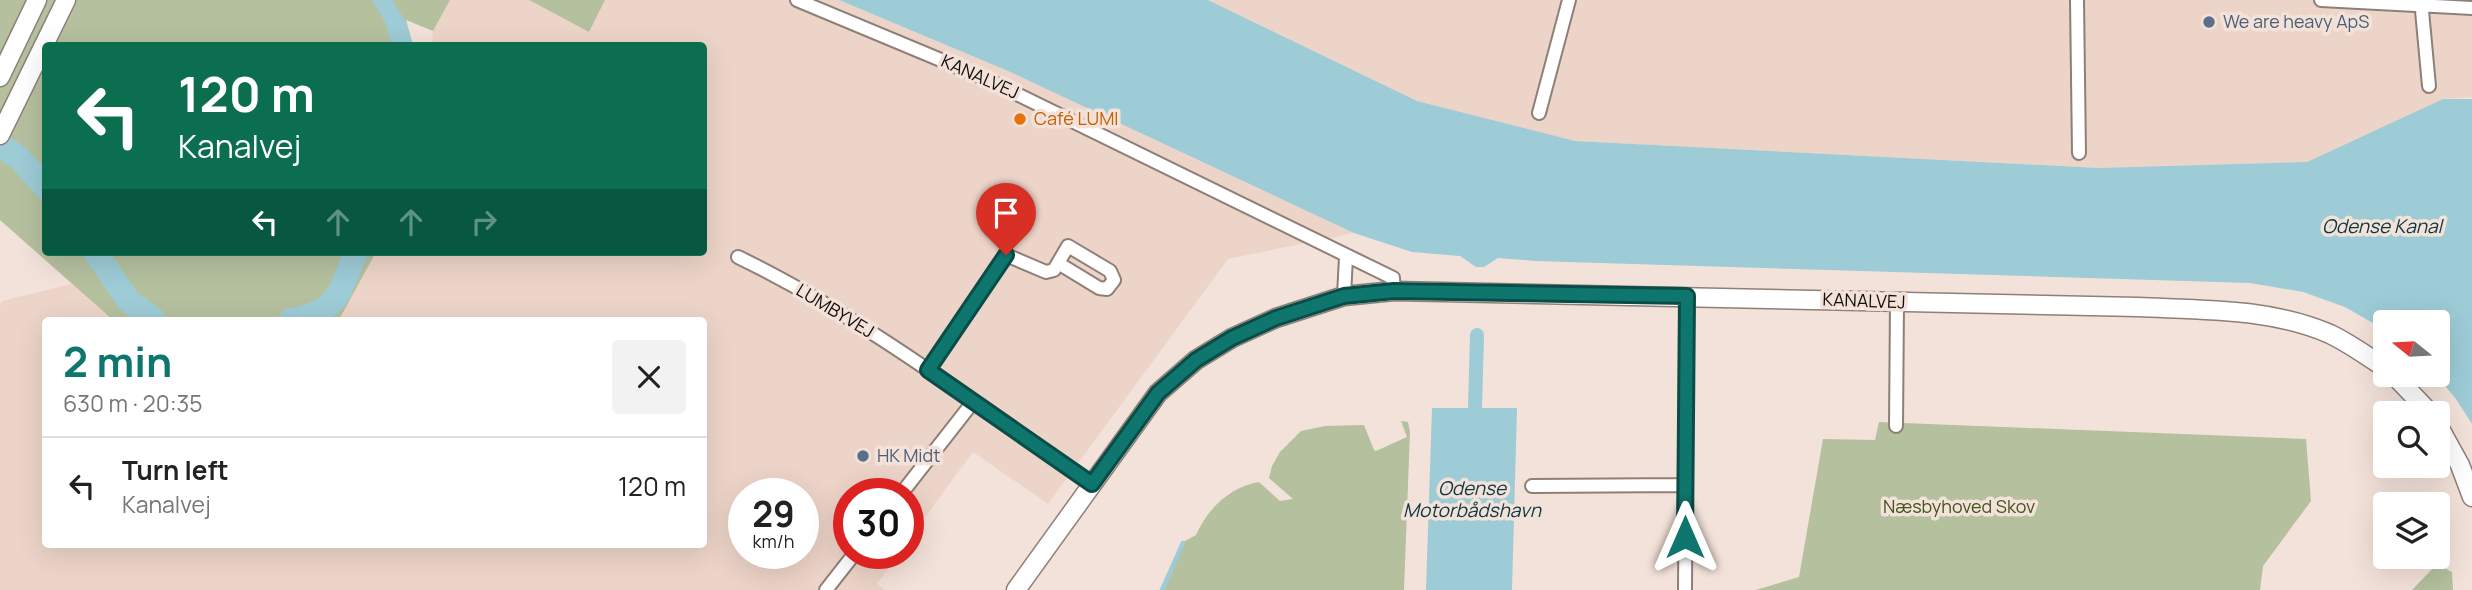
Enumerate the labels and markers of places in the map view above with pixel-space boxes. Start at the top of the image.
place label: We are heavy ApS [2223,9,2369,33]
marker: We are heavy ApS [2201,14,2217,30]
place label: Café LUMI [1034,106,1119,130]
marker: Café LUMI [1012,111,1028,127]
pin [976,183,1036,255]
place label: HK Midt [877,443,940,467]
marker: HK Midt [855,448,871,464]

